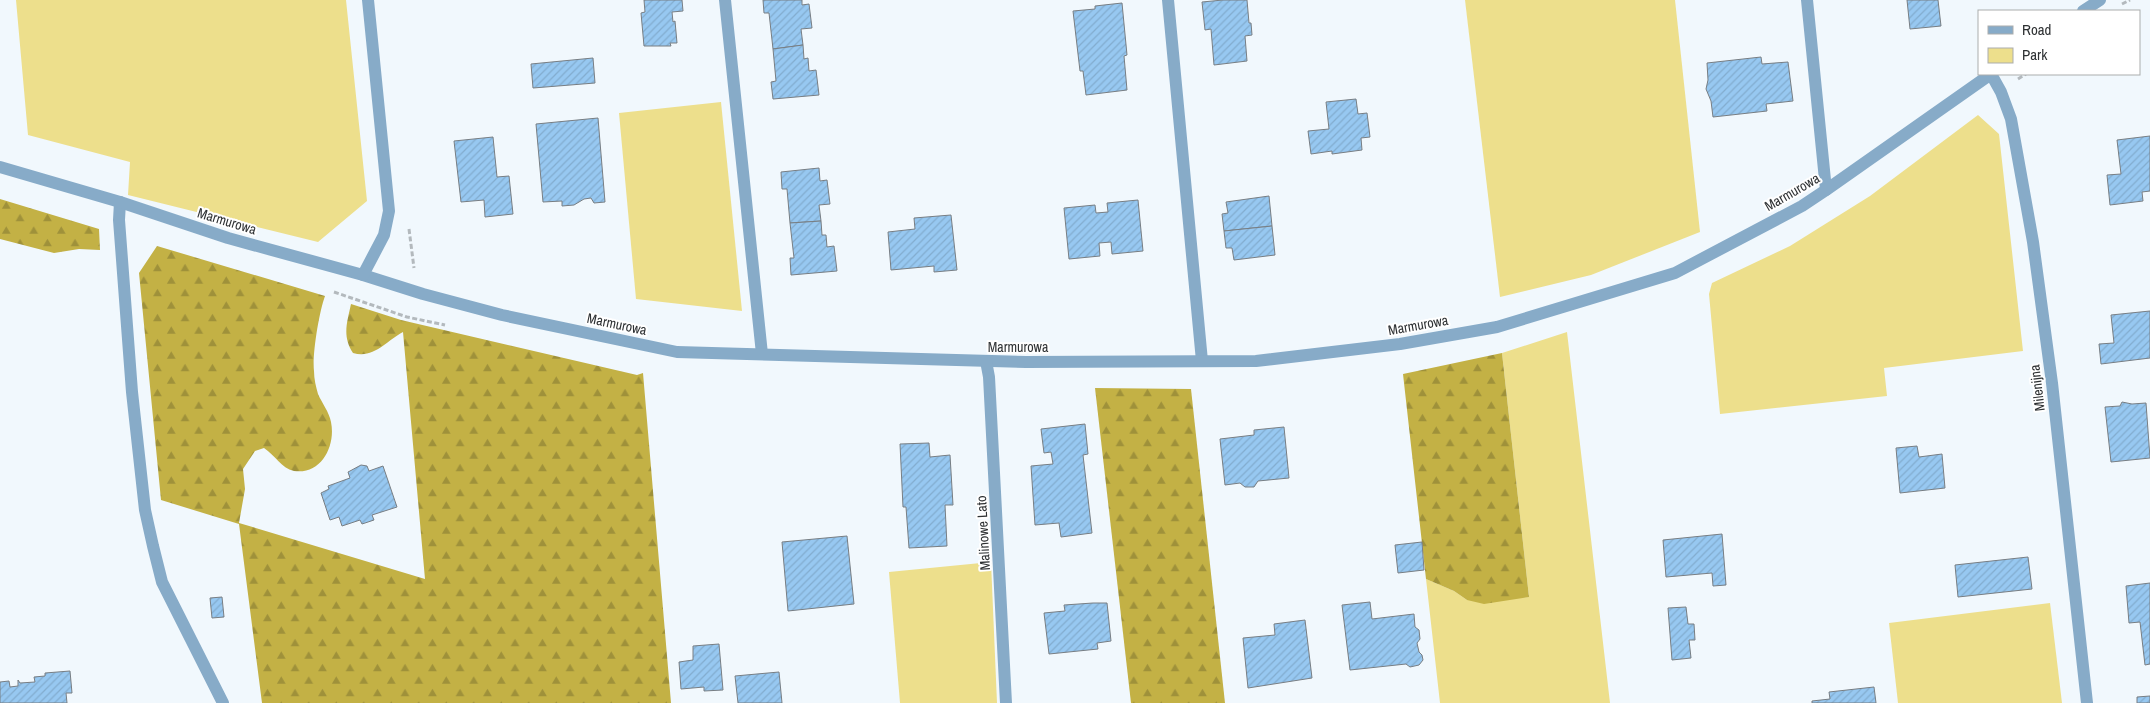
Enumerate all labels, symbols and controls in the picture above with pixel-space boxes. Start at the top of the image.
legend [1978,10,2140,75]
text: Road [2022,19,2051,40]
text: Park [2022,44,2048,65]
street label: Marmurowa [1761,169,1823,215]
street label: Marmurowa [195,204,259,239]
street label: Marmurowa [585,309,649,339]
street label: Marmurowa [1387,311,1450,339]
street label: Marmurowa [988,338,1049,356]
street label: Milenijna [2025,363,2049,412]
street label: Malinowe Lato [972,495,994,571]

